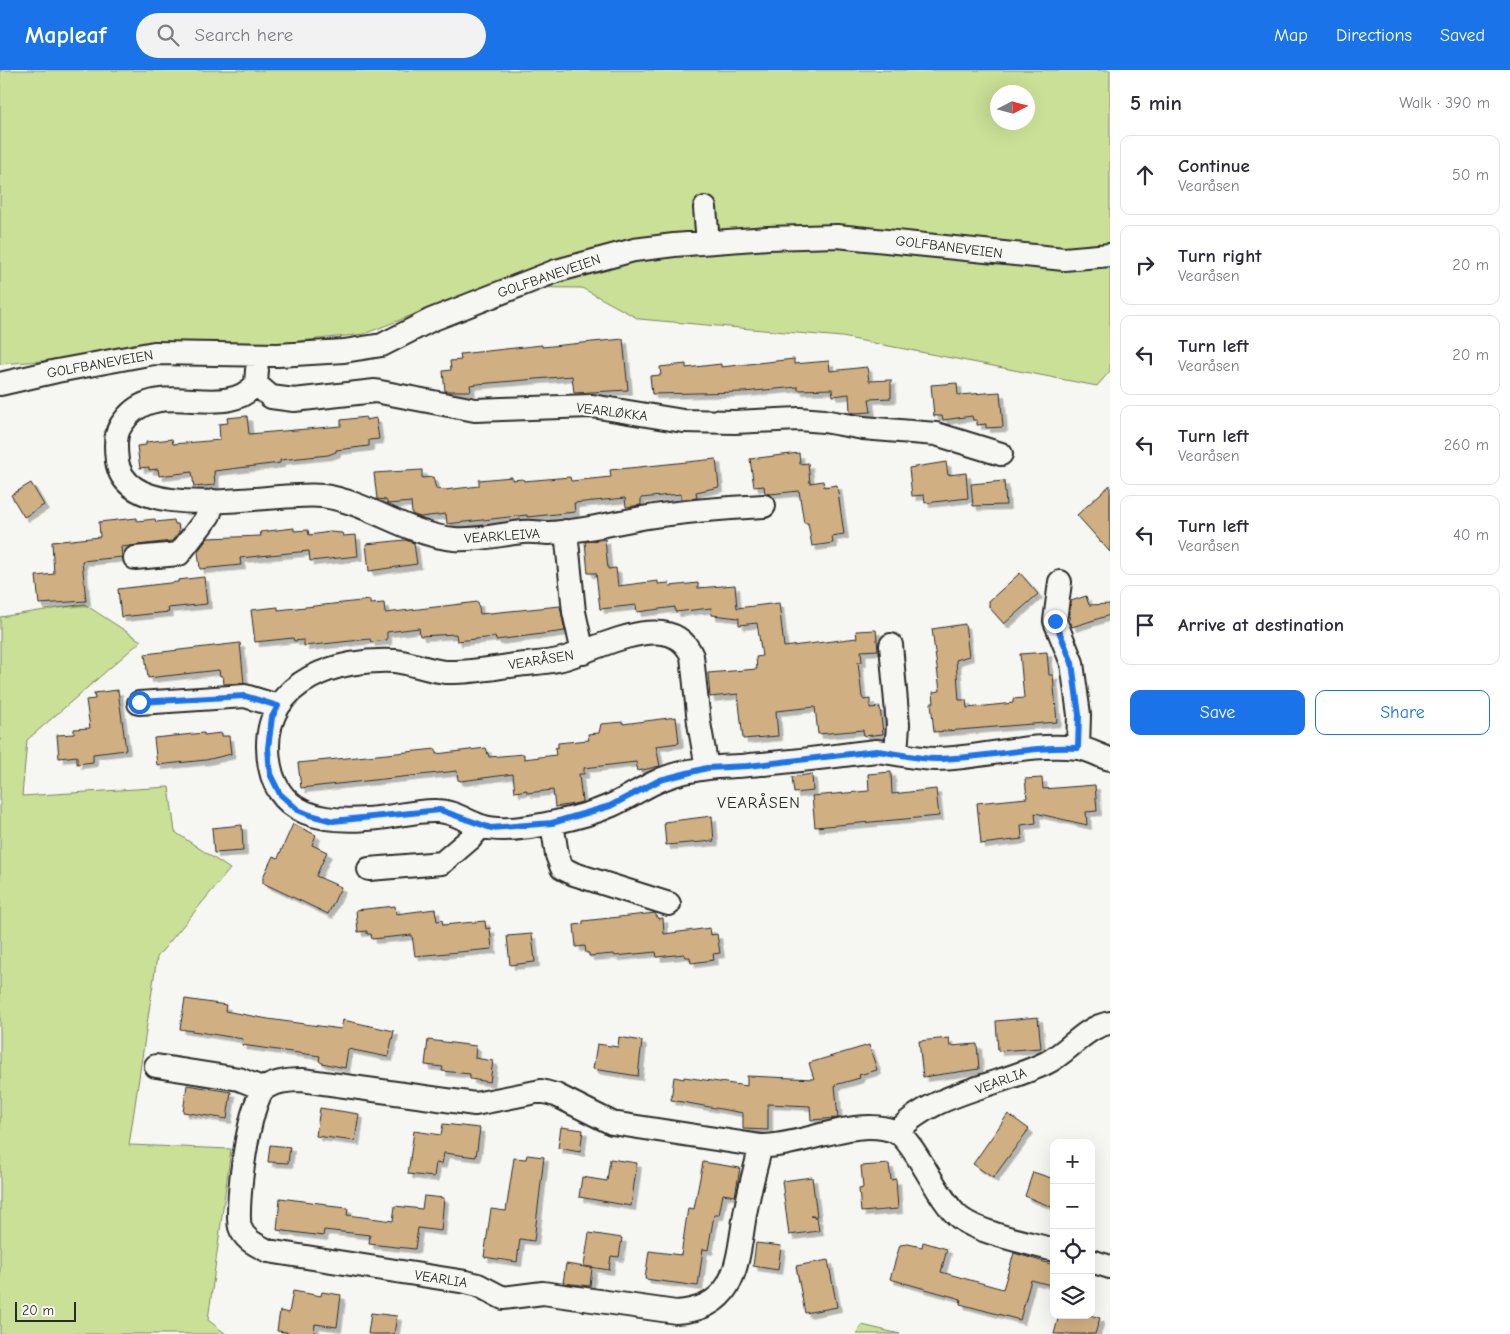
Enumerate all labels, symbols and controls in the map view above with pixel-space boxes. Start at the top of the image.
search box [136,13,486,58]
text: Mapleaf [25,21,106,49]
icon: search [154,21,182,49]
text: Search here [194,24,293,46]
text: Map [1274,25,1308,46]
text: Directions [1336,25,1412,46]
text: Saved [1440,25,1485,46]
north arrow [990,85,1035,130]
text: 5 min [1130,91,1182,115]
text: Walk · 390 m [1399,94,1490,112]
text: Continue [1178,155,1250,177]
icon: ahead [1131,161,1159,189]
text: 50 m [1452,166,1489,184]
text: Vearåsen [1178,177,1240,195]
street label: GOLFBANEVEIEN [895,232,1003,262]
text: Turn right [1178,245,1262,267]
street label: GOLFBANEVEIEN [495,250,603,302]
icon: right [1131,251,1159,279]
text: 20 m [1452,256,1489,274]
text: Vearåsen [1178,267,1240,285]
text: Turn left [1178,335,1249,357]
icon: left [1131,341,1159,369]
street label: GOLFBANEVEIEN [46,346,154,382]
text: 20 m [1452,346,1489,364]
text: Vearåsen [1178,357,1240,375]
street label: VEARLØKKA [575,399,649,425]
text: Turn left [1178,425,1249,447]
icon: left [1131,431,1159,459]
text: 260 m [1444,436,1489,454]
text: Vearåsen [1178,447,1240,465]
text: Turn left [1178,515,1249,537]
icon: left [1131,521,1159,549]
street label: VEARKLEIVA [464,525,540,547]
text: 40 m [1453,526,1489,544]
text: Vearåsen [1178,537,1240,555]
route end [1044,610,1067,633]
icon: arrive [1131,611,1159,639]
text: Arrive at destination [1178,614,1344,636]
street label: VEARÅSEN [507,646,575,674]
button: Save [1130,690,1305,735]
button: Share [1315,690,1490,735]
route start [128,691,151,714]
district label: VEARÅSEN [717,793,801,812]
street label: VEARLIA [973,1064,1029,1098]
map controls [1050,1139,1095,1319]
button: + [1050,1139,1095,1184]
button: − [1050,1184,1095,1229]
button: locate [1050,1229,1095,1274]
street label: VEARLIA [413,1266,469,1292]
button: layers [1050,1274,1095,1319]
scale bar [15,1299,76,1322]
text: 20 m [22,1302,54,1319]

